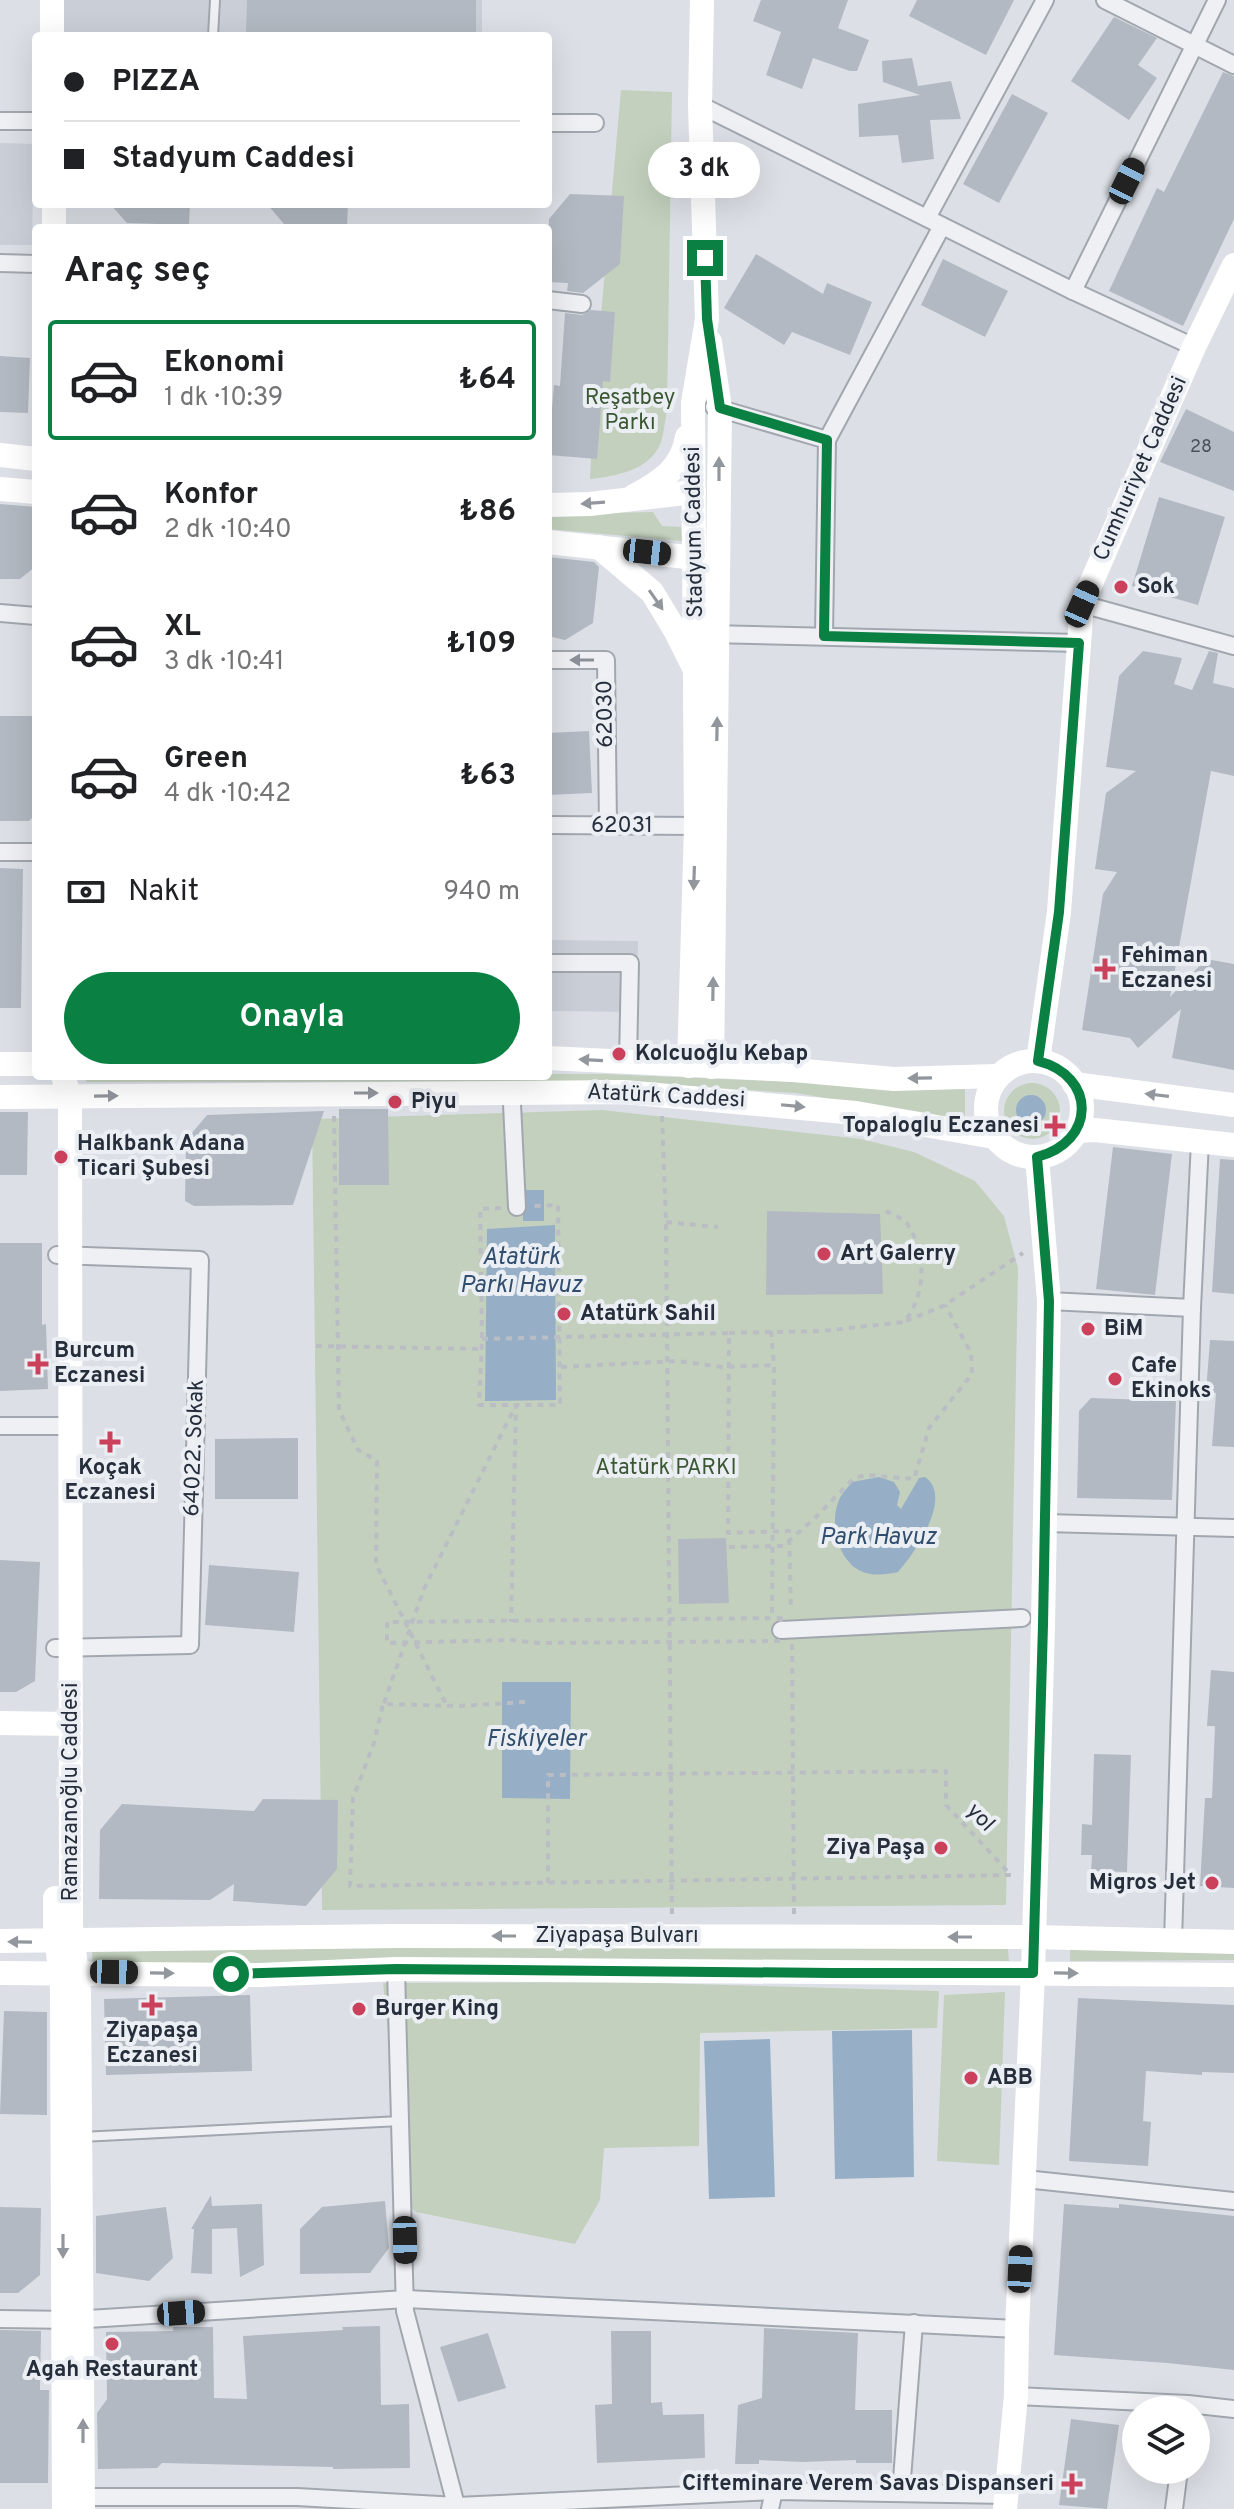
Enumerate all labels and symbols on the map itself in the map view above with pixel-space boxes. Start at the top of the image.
callout: 3 dk [649,142,761,198]
car [1106,154,1148,208]
route end [687,240,723,276]
street label: Cumhuriyet Caddesi [1088,372,1194,566]
park label: Reşatbey Parkı [585,385,675,437]
house number: 28 [1190,436,1212,459]
street label: Stadyum Caddesi [680,446,710,618]
one-way arrow [713,456,725,481]
one-way arrow [580,497,605,510]
car [622,538,672,566]
place label: Sok [1137,574,1175,601]
car [1061,577,1103,631]
marker: Sok [1112,578,1130,596]
one-way arrow [648,590,663,611]
one-way arrow [569,654,594,666]
street label: 62030 [592,680,620,748]
one-way arrow [711,716,723,741]
street label: 62031 [591,813,653,840]
one-way arrow [688,866,701,891]
place label: Fehiman Eczanesi [1121,943,1212,995]
marker: Fehiman Eczanesi [1096,960,1114,978]
one-way arrow [707,976,719,1001]
place label: Kolcuoğlu Kebap [635,1041,808,1068]
marker: Kolcuoğlu Kebap [610,1045,628,1063]
one-way arrow [578,1054,603,1067]
one-way arrow [907,1072,932,1084]
street label: Atatürk Caddesi [586,1079,746,1115]
one-way arrow [354,1087,379,1099]
one-way arrow [1144,1088,1169,1101]
place label: Piyu [411,1089,457,1116]
one-way arrow [94,1090,119,1103]
marker: Piyu [386,1093,404,1111]
one-way arrow [781,1100,806,1113]
place label: Topaloglu Eczanesi [842,1113,1039,1140]
marker: Topaloglu Eczanesi [1046,1117,1064,1135]
place label: Halkbank Adana Ticari Şubesi [77,1131,245,1183]
marker: Halkbank Adana Ticari Şubesi [52,1148,70,1166]
place label: Art Galerry [840,1241,956,1268]
water label: Atatürk Parkı Havuz [460,1243,584,1301]
marker: Art Galerry [815,1245,833,1263]
place label: Atatürk Sahil [580,1301,716,1328]
marker: Atatürk Sahil [555,1305,573,1323]
place label: BiM [1104,1316,1143,1343]
marker: BiM [1079,1320,1097,1338]
place label: Burcum Eczanesi [54,1338,145,1390]
place label: Cafe Ekinoks [1131,1353,1211,1405]
marker: Burcum Eczanesi [29,1355,47,1373]
marker: Cafe Ekinoks [1106,1370,1124,1388]
street label: 64022. Sokak [179,1379,211,1517]
marker: Koçak Eczanesi [101,1433,119,1451]
place label: Koçak Eczanesi [64,1455,156,1507]
park label: Atatürk PARKI [595,1455,737,1482]
water label: Park Havuz [820,1523,938,1553]
street label: Ramazanoğlu Caddesi [58,1682,85,1902]
water label: Fiskiyeler [486,1725,588,1755]
street label: yol [960,1798,1000,1838]
place label: Ziya Paşa [826,1835,925,1862]
marker: Ziya Paşa [932,1839,950,1857]
place label: Migros Jet [1089,1870,1196,1897]
marker: Migros Jet [1203,1874,1221,1892]
street label: Ziyapaşa Bulvarı [535,1923,699,1950]
one-way arrow [491,1930,516,1942]
one-way arrow [947,1931,972,1943]
one-way arrow [7,1936,32,1948]
route start [213,1956,249,1992]
car [90,1960,138,1984]
one-way arrow [150,1967,175,1979]
one-way arrow [1054,1967,1079,1979]
marker: Ziyapaşa Eczanesi [143,1996,161,2014]
place label: Burger King [375,1996,499,2023]
marker: Burger King [350,2000,368,2018]
place label: Ziyapaşa Eczanesi [106,2018,198,2070]
place label: ABB [987,2065,1033,2092]
marker: ABB [962,2069,980,2087]
car [393,2216,417,2264]
one-way arrow [57,2234,69,2259]
car [1007,2244,1033,2294]
car [156,2299,206,2327]
marker: Agah Restaurant [103,2335,121,2353]
place label: Agah Restaurant [26,2357,198,2384]
one-way arrow [76,2418,89,2443]
place label: Cifteminare Verem Savas Dispanseri [682,2471,1054,2498]
marker: Cifteminare Verem Savas Dispanseri [1061,2473,1083,2495]

